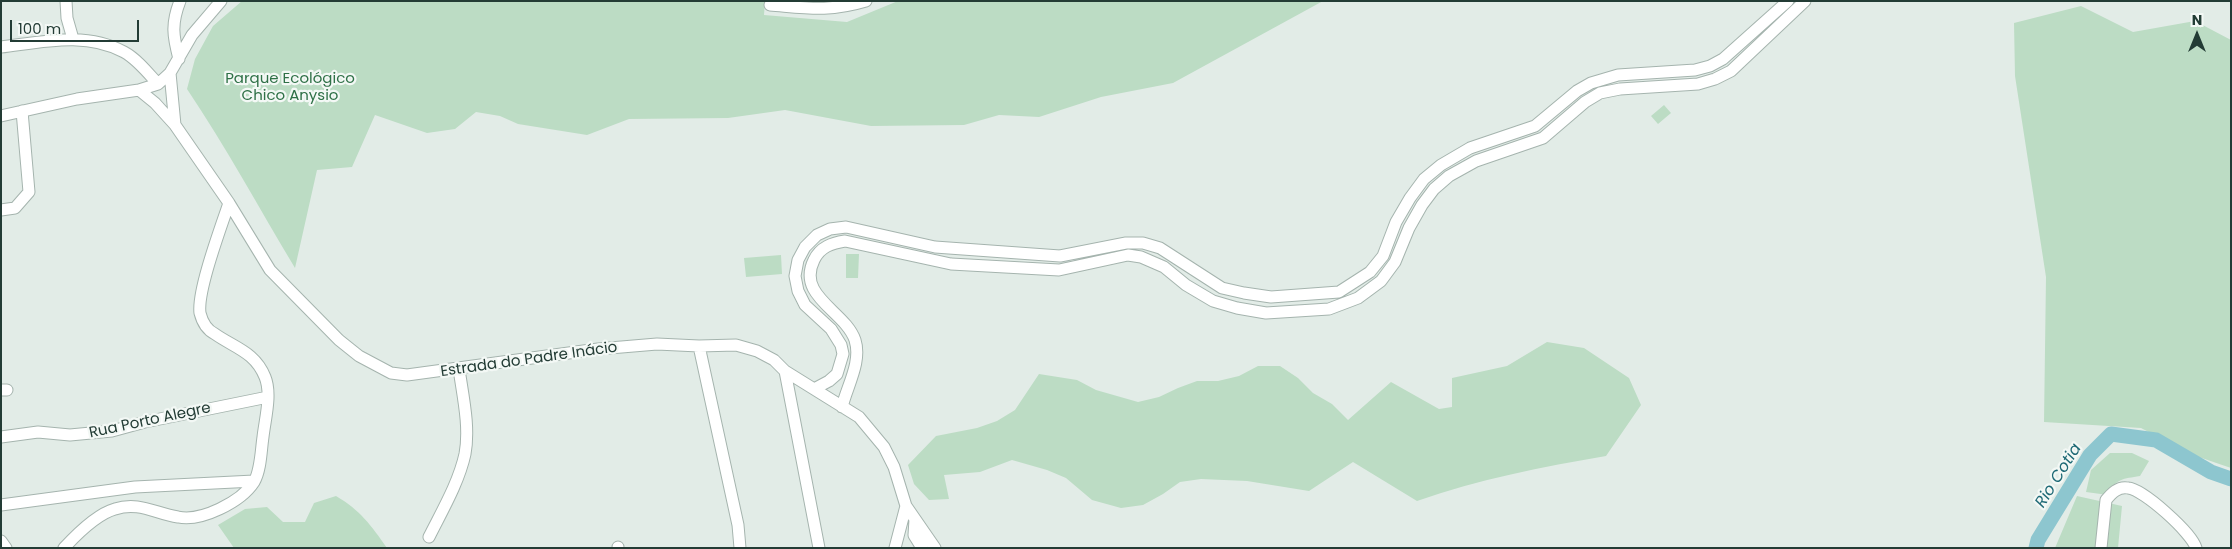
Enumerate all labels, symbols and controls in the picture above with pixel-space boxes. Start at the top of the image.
scale bar [12,10,141,42]
north arrow [2172,10,2222,60]
text: N [2192,10,2202,30]
text: 100 m [18,18,61,39]
park label: Parque Ecológico Chico Anysio [225,70,355,105]
street label: Estrada do Padre Inácio [439,339,619,381]
street label: Rua Porto Alegre [88,399,212,443]
water label: Rio Cotia [2032,440,2086,512]

